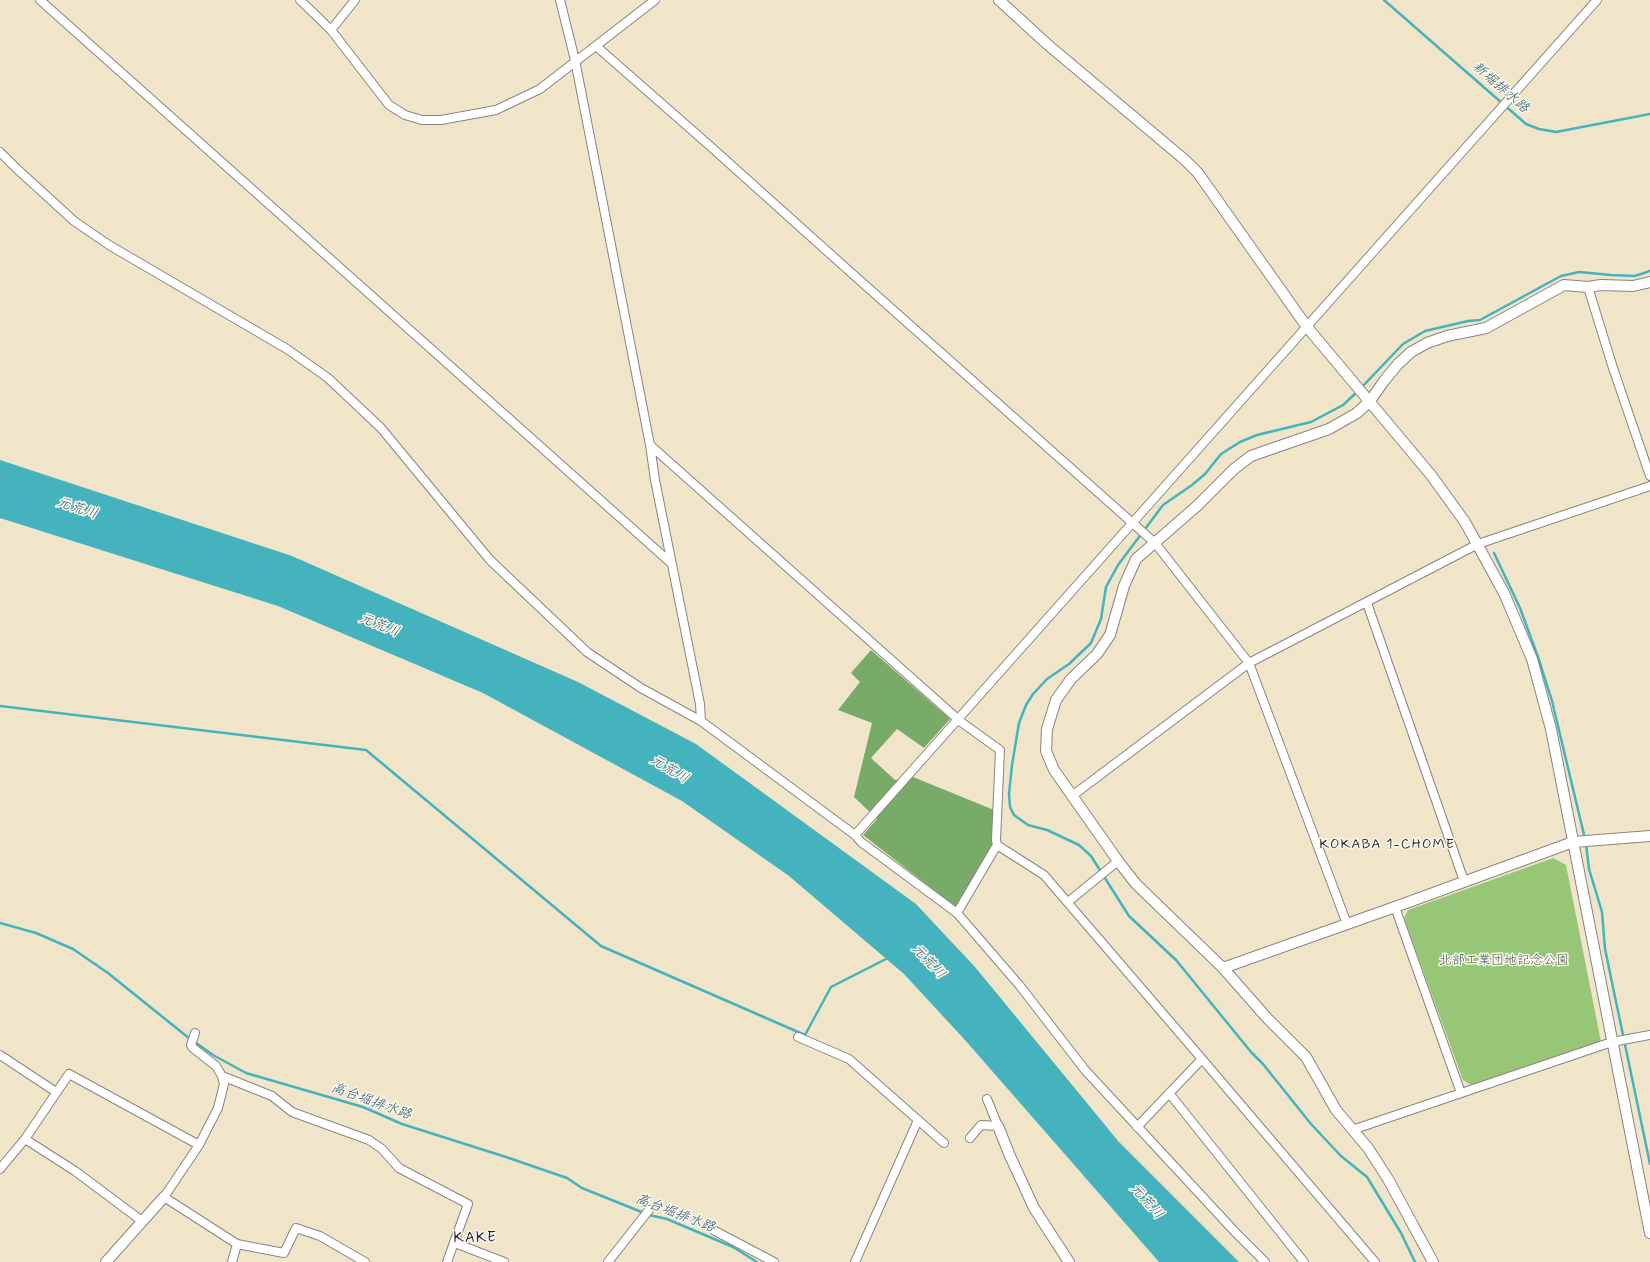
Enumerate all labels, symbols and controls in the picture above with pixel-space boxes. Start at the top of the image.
water label: 新堀排水路 [1468,59,1532,117]
water label: 元荒川 [54,495,100,523]
water label: 元荒川 [356,610,402,642]
water label: 元荒川 [647,752,691,788]
district label: KOKABA 1-CHOME [1320,837,1454,853]
water label: 元荒川 [908,941,948,983]
park label: 北部工業団地記念公園 [1439,953,1569,969]
water label: 高台堀排水路 [329,1080,413,1124]
water label: 元荒川 [1126,1181,1166,1223]
water label: 高台堀排水路 [633,1191,717,1237]
district label: KAKE [452,1230,498,1248]

